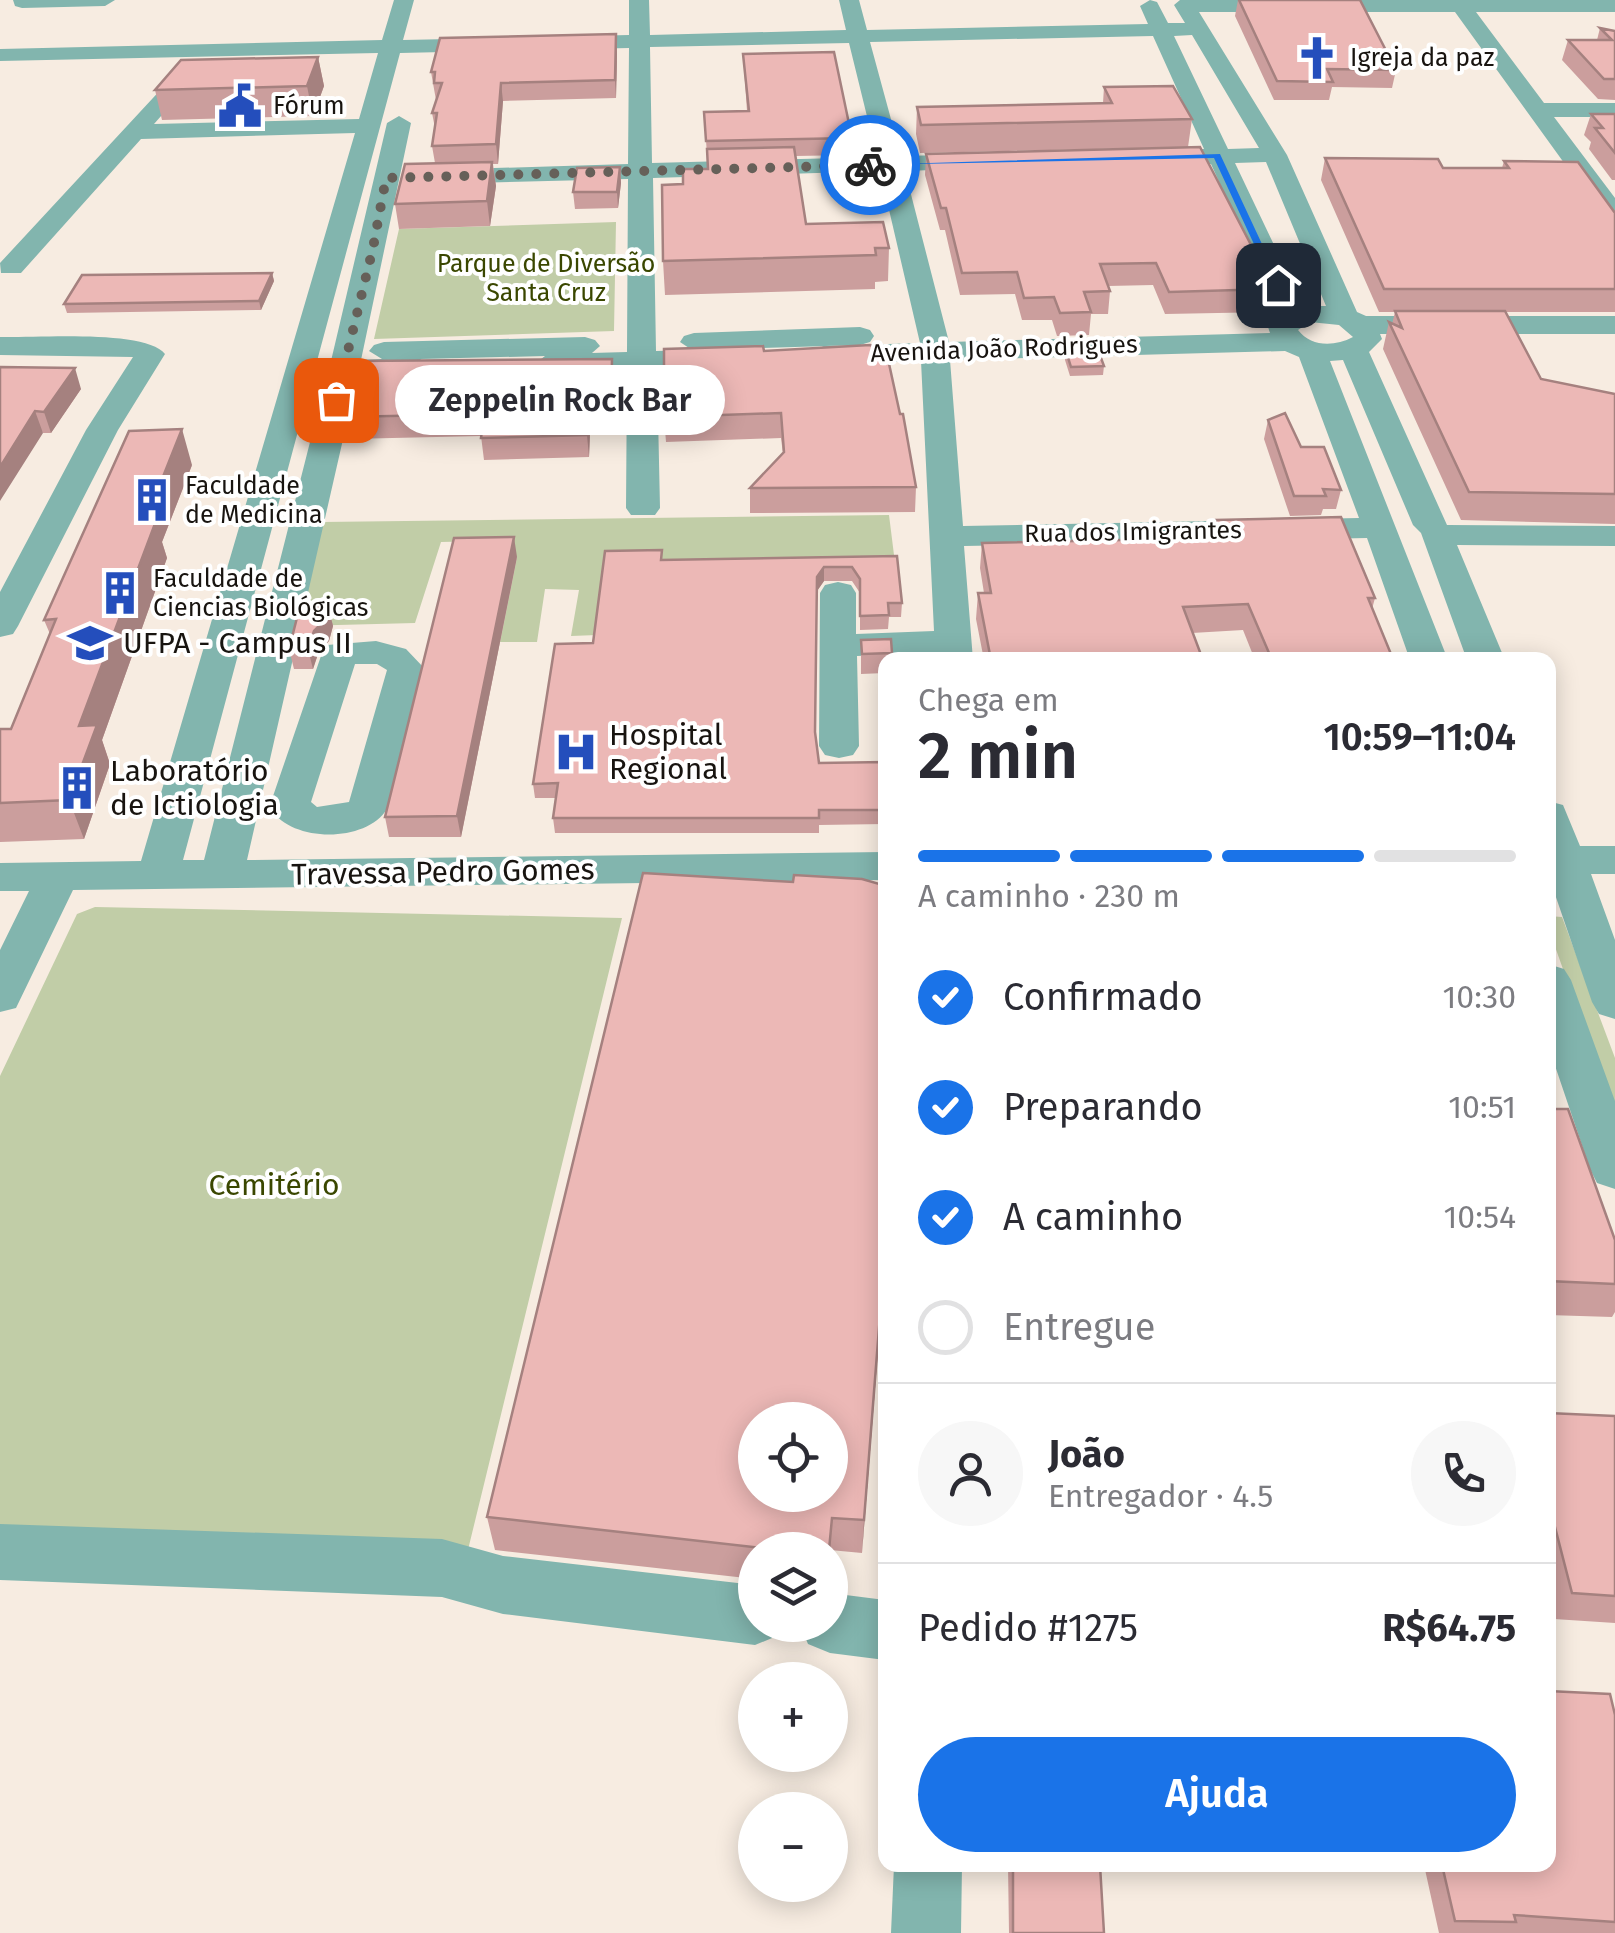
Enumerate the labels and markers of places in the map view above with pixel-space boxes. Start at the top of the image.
church icon: Igreja da paz [1293,34,1341,82]
place label: Igreja da paz [1350,43,1495,73]
public building icon: Fórum [216,82,264,130]
place label: Fórum [273,91,345,121]
pin [1236,243,1321,328]
pin [294,358,379,443]
callout: Zeppelin Rock Bar [396,365,726,435]
place label: Faculdade de Medicina [185,471,323,530]
building icon: Faculdade de Medicina [128,476,176,524]
place label: Faculdade de Ciencias Biológicas [153,564,368,623]
building icon: Faculdade de Ciencias Biológicas [96,569,144,617]
school or university icon: UFPA - Campus II [66,619,114,667]
place label: UFPA - Campus II [123,625,352,661]
place label: Hospital Regional [609,717,727,787]
hospital icon: Hospital Regional [552,728,600,776]
place label: Laboratório de Ictiologia [110,753,279,823]
building icon: Laboratório de Ictiologia [53,764,101,812]

